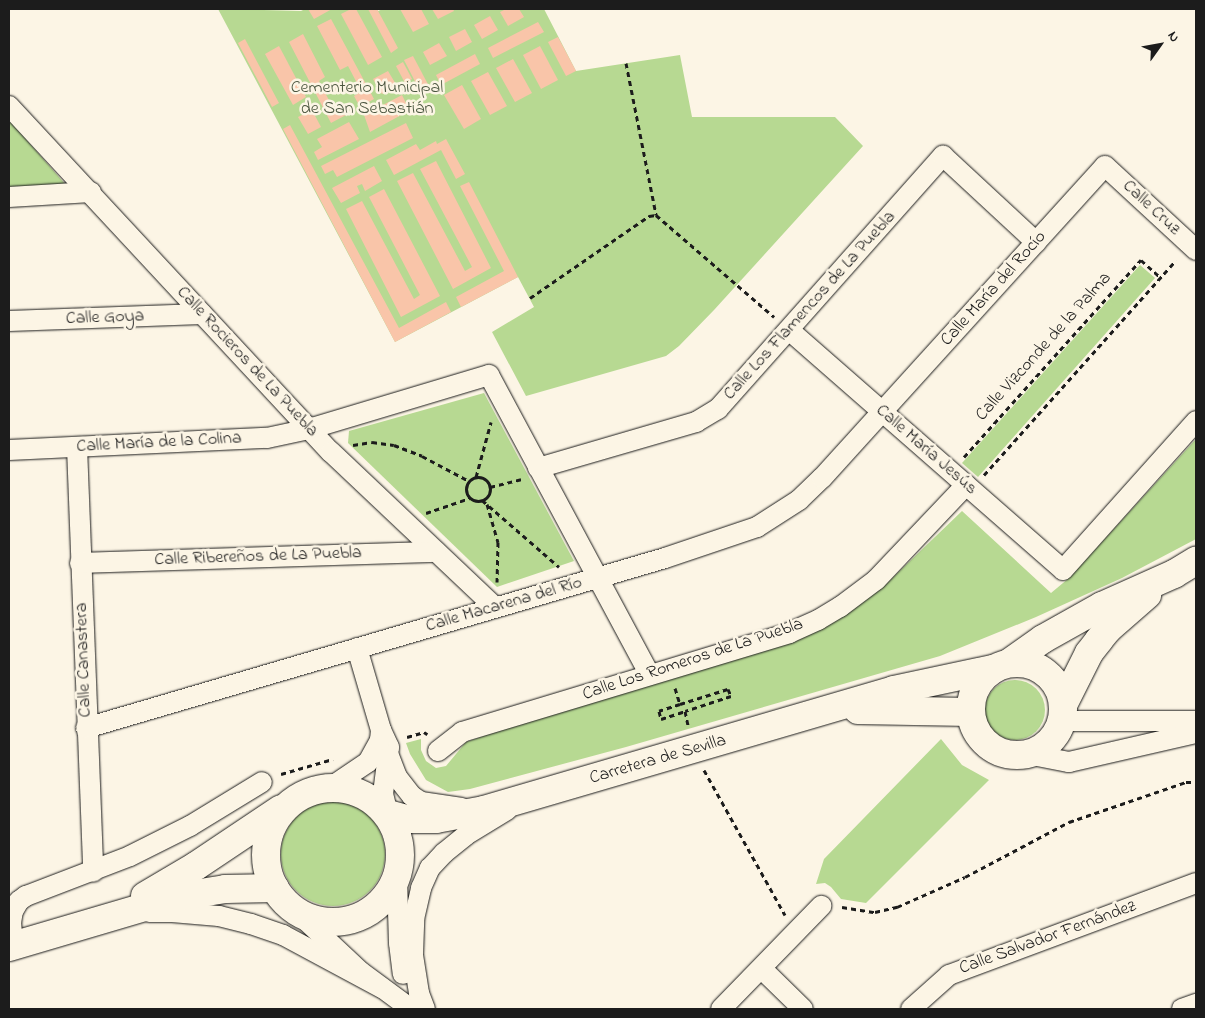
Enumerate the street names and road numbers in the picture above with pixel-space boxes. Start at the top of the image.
street label: Calle Cruz [1118,176,1184,240]
street label: Calle Los Flamencos de La Puebla [719,207,901,405]
street label: Calle María del Rocío [937,227,1051,351]
street label: Calle Vizconde de la Palma [971,268,1117,426]
street label: Calle Rocieros de La Puebla [171,282,323,442]
street label: Calle Goya [65,306,145,330]
street label: Calle María Jesús [871,400,981,500]
street label: Calle María de la Colina [76,428,242,458]
street label: Calle Ribereños de La Puebla [154,543,362,571]
street label: Calle Macarena del Río [423,572,585,638]
street label: Calle Canastera [71,602,97,718]
street label: Calle Los Romeros de La Puebla [580,614,806,706]
street label: Carretera de Sevilla [587,730,729,790]
street label: Calle Salvador Fernández [957,896,1139,980]

